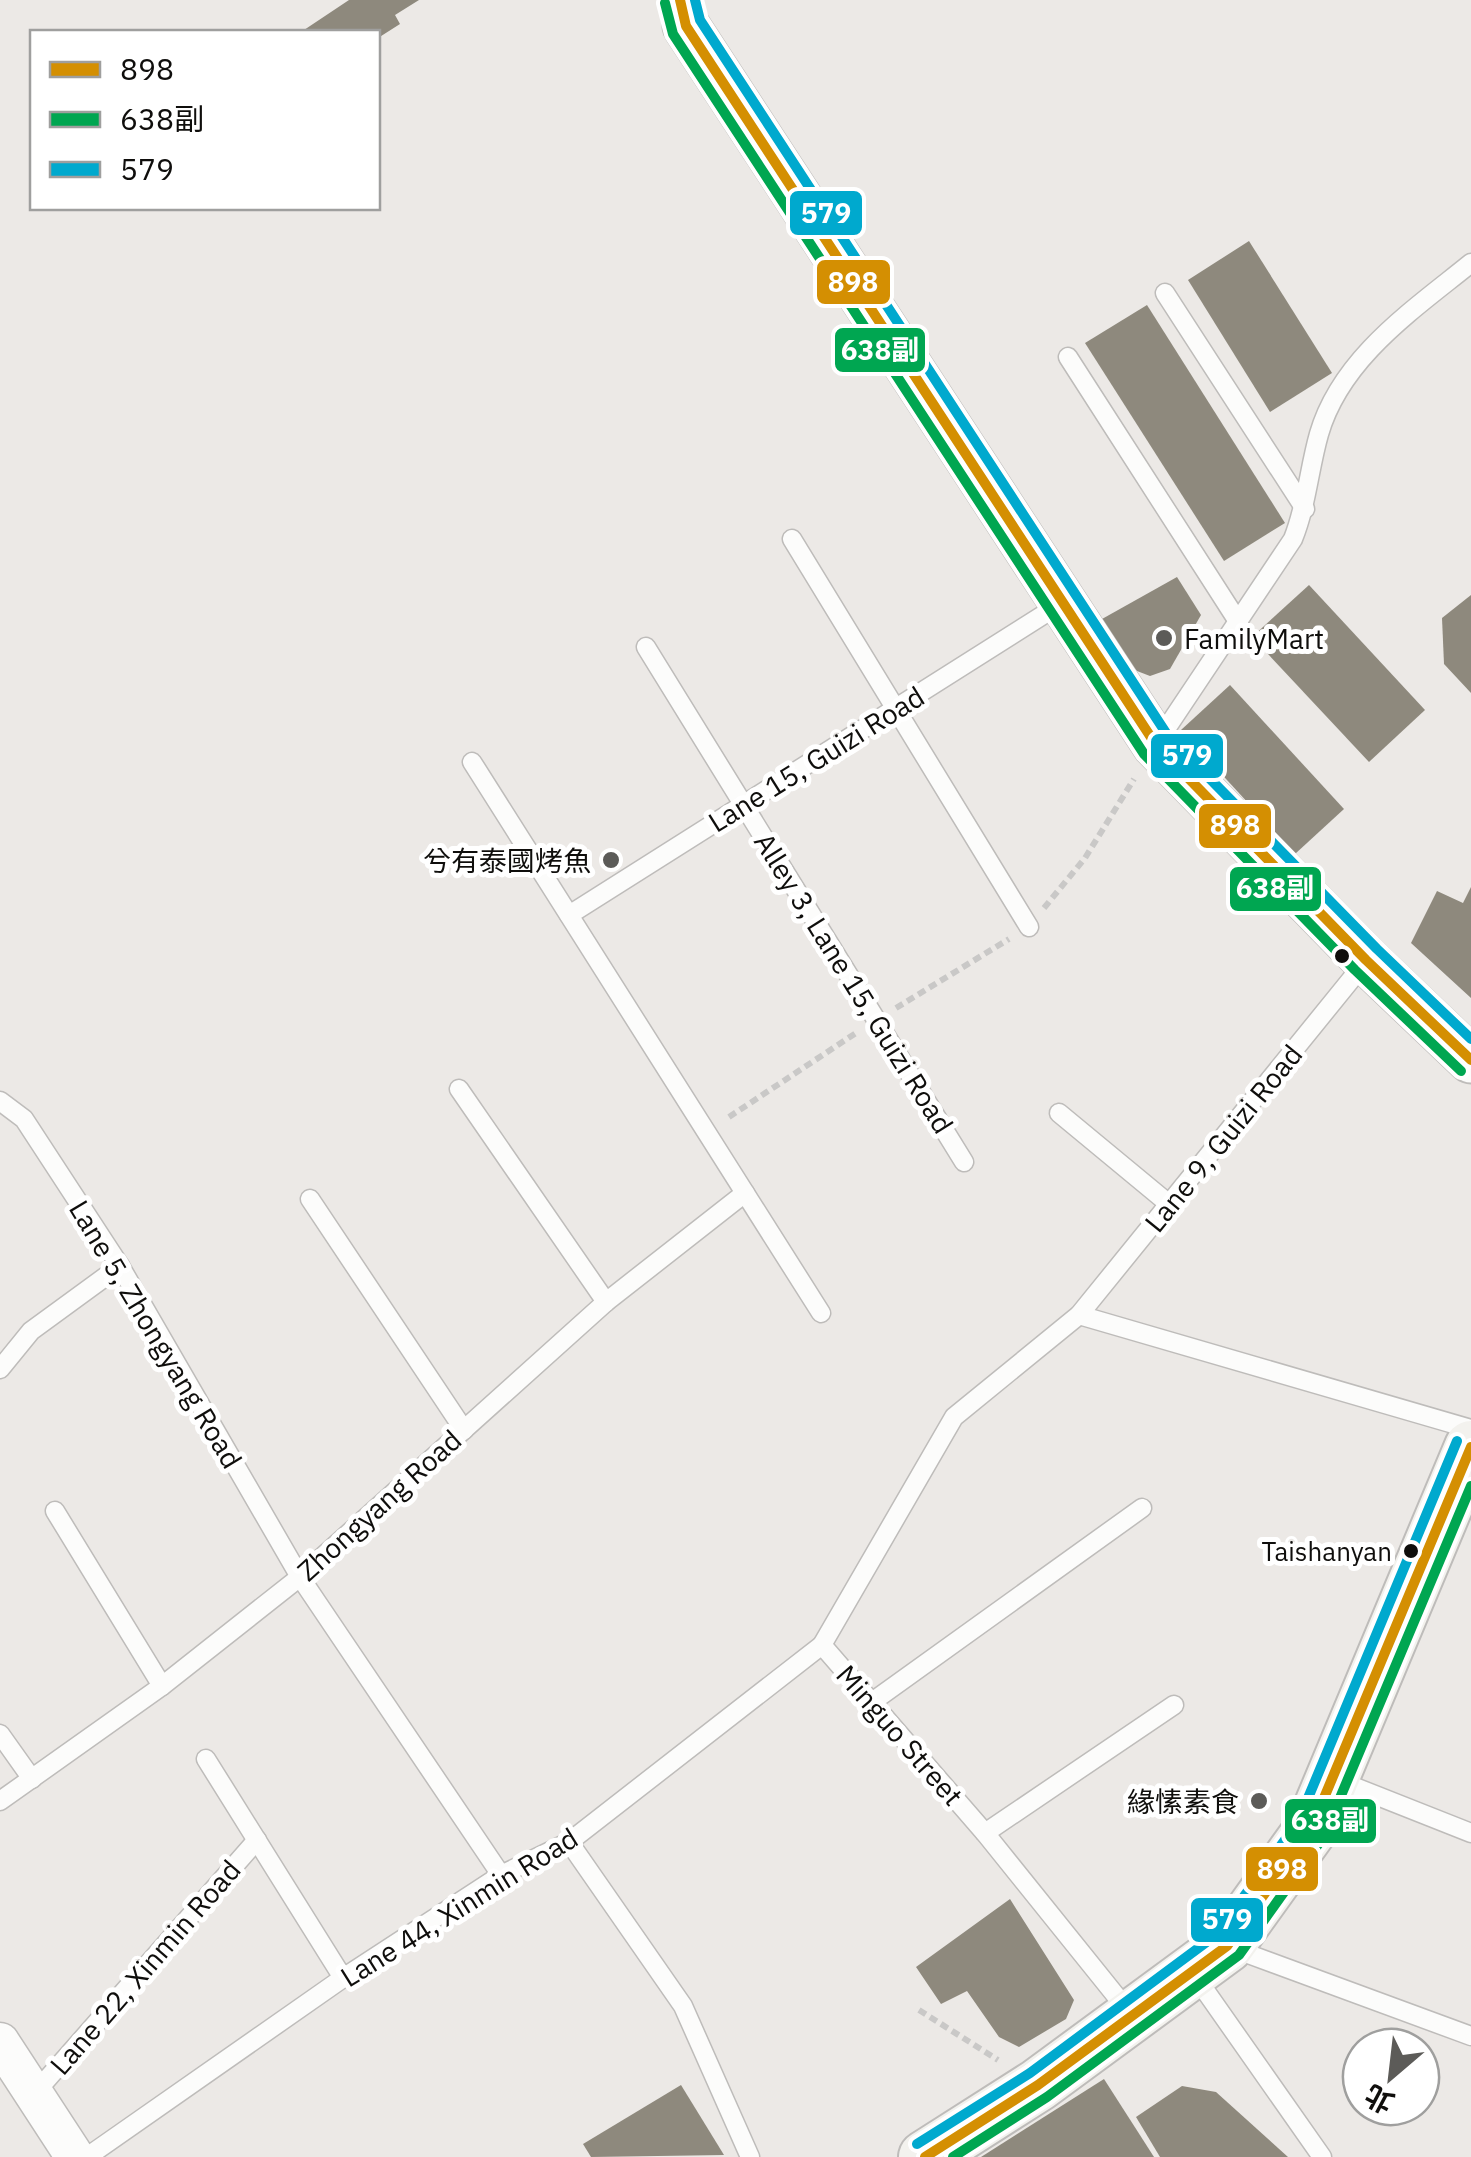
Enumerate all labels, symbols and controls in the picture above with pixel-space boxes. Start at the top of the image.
legend [30,30,380,210]
text: 898 [120,49,174,88]
text: 638副 [120,99,204,138]
text: 579 [120,149,174,188]
line badge: 579 [788,189,864,237]
text: 579 [801,194,851,231]
line badge: 898 [815,258,892,306]
text: 898 [828,263,878,300]
line badge: 638副 [833,326,927,374]
text: 638副 [841,331,919,368]
place label: FamilyMart [1184,620,1324,657]
marker: FamilyMart [1153,627,1175,649]
street label: Lane 15, Guizi Road [701,678,931,840]
line badge: 579 [1149,732,1225,780]
text: 579 [1162,736,1212,773]
line badge: 898 [1197,802,1273,850]
text: 898 [1210,806,1260,843]
street label: Alley 3, Lane 15, Guizi Road [746,826,962,1140]
place label: 兮有泰國烤魚 [423,842,591,879]
marker: 兮有泰國烤魚 [600,849,622,871]
line badge: 638副 [1228,865,1323,913]
text: 638副 [1236,869,1314,906]
unlabelled marker [1332,946,1352,966]
street label: Lane 9, Guizi Road [1136,1037,1310,1239]
street label: Lane 5, Zhongyang Road [61,1193,251,1475]
street label: Zhongyang Road [289,1421,469,1589]
place label: Taishanyan [1261,1534,1392,1568]
marker: Taishanyan [1401,1541,1421,1561]
street label: Minguo Street [829,1657,971,1813]
place label: 緣愫素食 [1127,1783,1239,1820]
marker: 緣愫素食 [1248,1790,1270,1812]
line badge: 638副 [1283,1797,1378,1845]
text: 638副 [1291,1801,1369,1838]
street label: Lane 44, Xinmin Road [333,1819,585,1995]
line badge: 898 [1244,1845,1320,1893]
text: 898 [1257,1850,1307,1887]
street label: Lane 22, Xinmin Road [41,1852,249,2082]
line badge: 579 [1189,1896,1265,1944]
text: 579 [1202,1900,1252,1937]
north arrow [1341,2027,1441,2127]
text: 北 [1358,2077,1400,2122]

